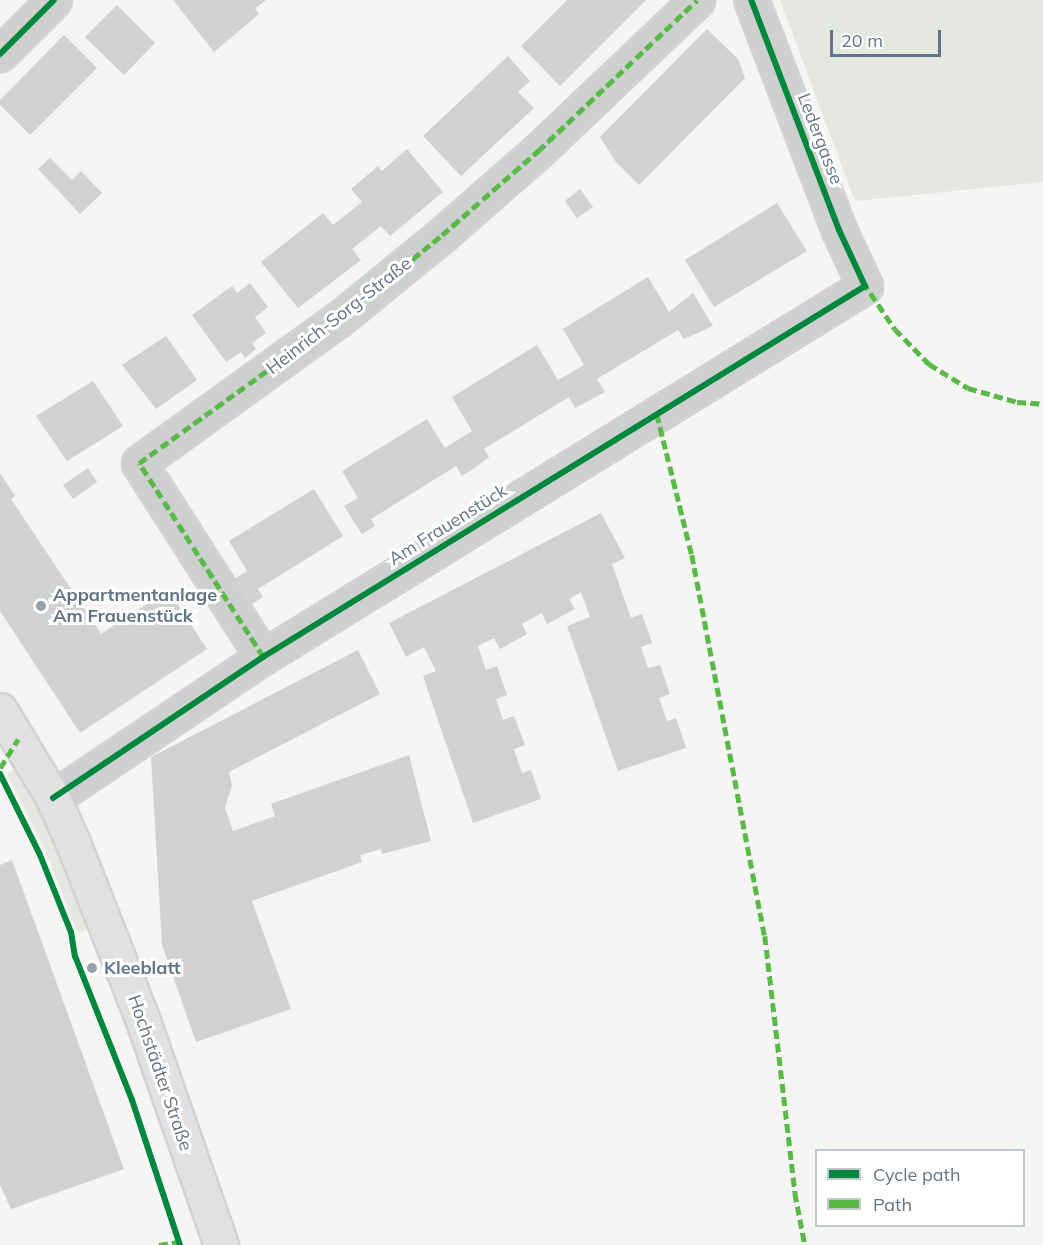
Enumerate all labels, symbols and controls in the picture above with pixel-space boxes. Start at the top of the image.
scale bar [833,18,944,56]
text: 20 m [841,29,883,52]
street label: Ledergasse [793,90,847,188]
street label: Heinrich-Sorg-Straße [262,253,416,379]
street label: Am Frauenstück [385,480,511,570]
place label: Appartmentanlage Am Frauenstück [53,585,217,628]
marker: Appartmentanlage Am Frauenstück [34,599,48,613]
place label: Kleeblatt [104,957,181,979]
marker: Kleeblatt [85,961,99,975]
street label: Hochstädter Straße [123,992,197,1154]
legend [815,1149,1025,1227]
text: Cycle path [873,1163,960,1186]
text: Path [873,1193,912,1216]

